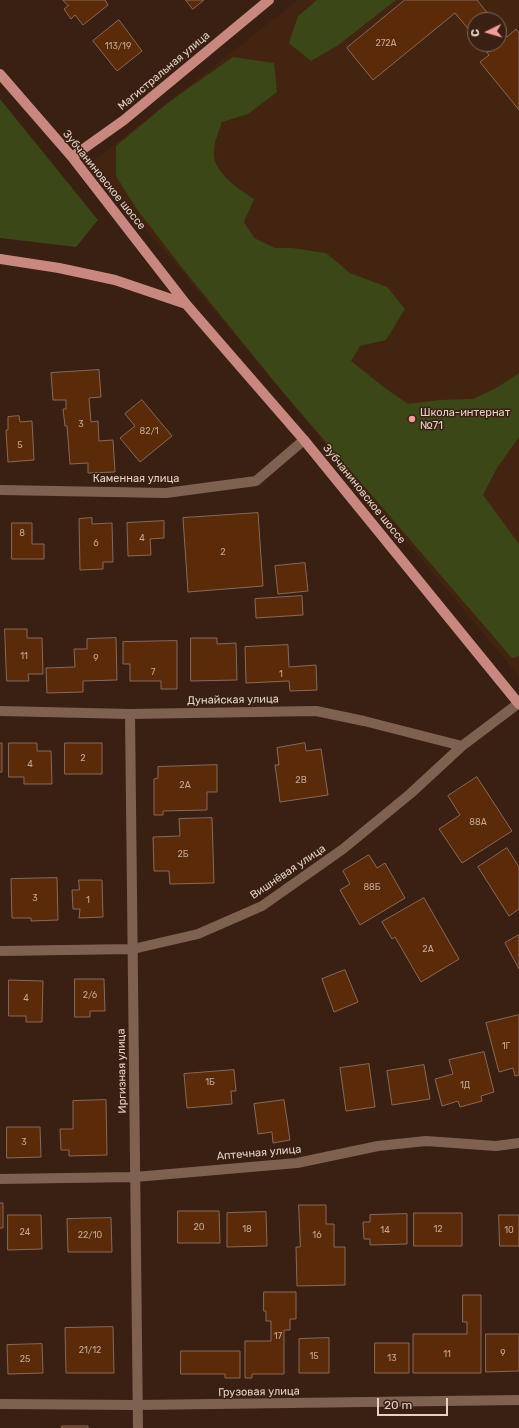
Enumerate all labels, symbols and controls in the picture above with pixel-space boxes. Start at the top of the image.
north arrow [467,12,507,52]
street label: Магистральная улица [115,29,213,113]
text: С [469,29,482,37]
house number: 272А [375,38,397,48]
house number: 113/19 [105,41,131,51]
street label: Зубчаниновское шоссе [60,128,148,232]
place label: Школа-интернат №71 [420,406,510,432]
marker: Школа-интернат №71 [407,414,417,424]
house number: 3 [78,419,84,429]
house number: 82/1 [139,426,159,436]
house number: 5 [17,440,23,450]
street label: Зубчаниновское шоссе [320,442,408,546]
street label: Каменная улица [93,472,179,486]
house number: 8 [19,528,25,538]
house number: 4 [139,533,145,543]
house number: 6 [93,538,99,548]
house number: 2 [220,547,226,557]
house number: 11 [20,651,28,661]
house number: 9 [93,653,99,663]
house number: 7 [151,667,155,677]
house number: 1 [279,669,283,679]
street label: Дунайская улица [187,693,279,707]
house number: 2 [80,753,86,763]
house number: 4 [27,759,33,769]
house number: 2В [295,775,307,785]
house number: 2А [179,780,191,790]
house number: 88А [469,817,487,827]
street label: Вишнёвая улица [248,842,328,902]
house number: 2Б [177,849,189,859]
house number: 88Б [363,882,381,892]
house number: 3 [32,893,38,903]
house number: 1 [86,895,90,905]
house number: 2А [422,944,434,954]
house number: 2/6 [83,990,97,1000]
house number: 4 [23,993,29,1003]
street label: Иргизная улица [115,1028,129,1114]
house number: 1Г [502,1041,510,1051]
house number: 1Б [205,1077,215,1087]
house number: 1Д [460,1080,470,1090]
house number: 3 [21,1137,27,1147]
street label: Аптечная улица [216,1143,302,1163]
house number: 20 [194,1222,204,1232]
house number: 18 [242,1224,252,1234]
house number: 12 [433,1224,443,1234]
house number: 14 [380,1225,390,1235]
house number: 10 [504,1225,514,1235]
house number: 24 [20,1227,30,1237]
house number: 22/10 [78,1230,102,1240]
house number: 16 [312,1230,322,1240]
house number: 17 [274,1331,282,1341]
house number: 21/12 [79,1345,101,1355]
house number: 9 [500,1348,506,1358]
house number: 11 [443,1349,451,1359]
house number: 15 [309,1351,319,1361]
house number: 13 [387,1353,397,1363]
house number: 25 [20,1354,30,1364]
street label: Грузовая улица [218,1385,300,1399]
scale bar [379,1390,450,1416]
text: 20 m [384,1398,412,1412]

